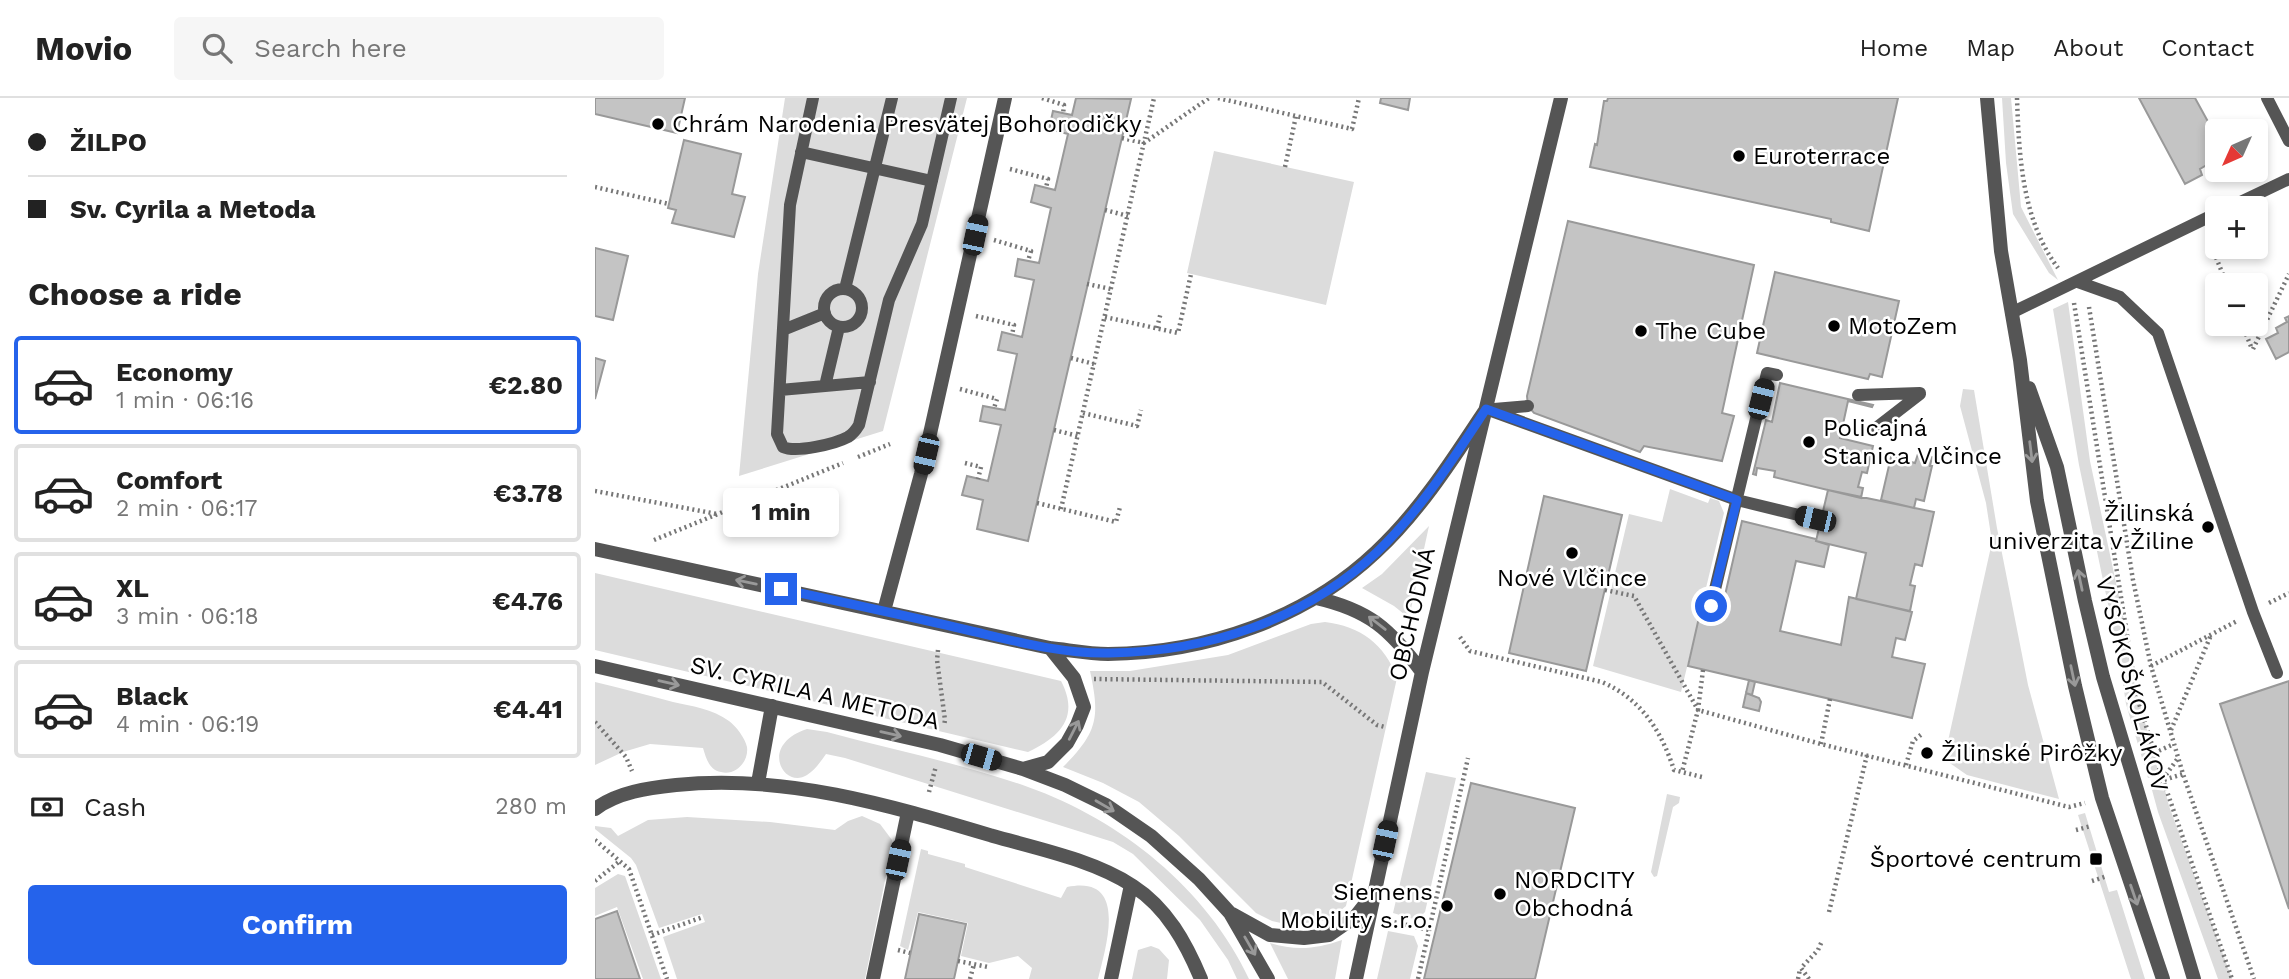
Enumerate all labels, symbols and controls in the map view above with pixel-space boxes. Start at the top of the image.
search box [174,17,664,80]
text: Movio [35,29,132,68]
icon: search [198,29,236,67]
text: Search here [254,33,407,63]
text: Home [1860,34,1928,62]
text: Map [1966,34,2015,62]
text: About [2053,34,2123,62]
text: Contact [2161,34,2254,62]
place label: Chrám Narodenia Presvätej Bohorodičky [672,110,1142,138]
marker: Chrám Narodenia Presvätej Bohorodičky [650,116,666,132]
north arrow [2205,119,2268,182]
map controls [2205,119,2268,336]
text: ŽILPO [70,127,147,157]
place label: Euroterrace [1753,142,1890,170]
marker: Euroterrace [1731,148,1747,164]
text: Sv. Cyrila a Metoda [70,194,316,224]
button: + [2205,196,2268,259]
car [961,212,990,258]
button: − [2205,273,2268,336]
text: Choose a ride [28,275,242,313]
place label: MotoZem [1848,312,1958,340]
place label: The Cube [1655,317,1766,345]
marker: MotoZem [1826,318,1842,334]
marker: The Cube [1633,323,1649,339]
icon: car [32,354,95,417]
text: Economy [116,357,233,387]
text: €2.80 [489,370,563,400]
car [1746,376,1777,422]
text: 1 min · 06:16 [116,387,254,414]
place label: Policajná Stanica Vlčince [1823,414,2002,470]
car [912,431,941,477]
marker: Policajná Stanica Vlčince [1801,434,1817,450]
one-way arrow [2024,441,2037,463]
icon: car [32,462,95,525]
text: Comfort [116,465,222,495]
text: €3.78 [493,478,563,508]
callout: 1 min [723,488,839,536]
text: 2 min · 06:17 [116,495,257,522]
text: 1 min [751,499,811,526]
place label: Žilinská univerzita v Žiline [1988,499,2194,555]
car [1793,504,1838,534]
marker: Žilinská univerzita v Žiline [2200,519,2216,535]
street label: OBCHODNÁ [1383,544,1441,684]
marker: Nové Vlčince [1564,545,1580,561]
place label: Nové Vlčince [1497,564,1647,592]
one-way arrow [2073,569,2087,592]
icon: car [32,570,95,633]
text: XL [116,573,149,603]
route end [765,573,797,605]
street label: VYSOKOŠKOLÁKOV [2090,573,2174,795]
one-way arrow [735,574,758,588]
text: €4.76 [492,586,563,616]
route start [1695,590,1727,622]
text: 3 min · 06:18 [116,603,259,630]
one-way arrow [1368,616,1386,631]
street label: SV. CYRILA A METODA [688,651,942,735]
one-way arrow [2067,664,2081,687]
one-way arrow [657,676,680,690]
icon: car [32,678,95,741]
text: Black [116,681,188,711]
text: €4.41 [493,694,563,724]
text: 4 min · 06:19 [116,711,259,738]
one-way arrow [1067,720,1081,740]
one-way arrow [879,728,902,741]
place label: Žilinské Pirôžky [1941,739,2123,767]
car [958,741,1005,773]
marker: Žilinské Pirôžky [1919,745,1935,761]
icon: cash [28,788,66,826]
text: Cash [84,792,146,822]
text: 280 m [495,793,567,820]
one-way arrow [1095,799,1115,813]
car [1371,818,1400,864]
car [884,837,913,883]
place label: Športové centrum [1870,845,2082,873]
marker: Športové centrum [2088,851,2104,867]
place label: NORDCITY Obchodná [1514,866,1635,922]
place label: Siemens Mobility s.r.o. [1280,878,1433,934]
one-way arrow [2129,883,2141,905]
button: Confirm [28,885,567,965]
marker: NORDCITY Obchodná [1492,886,1508,902]
marker: Siemens Mobility s.r.o. [1439,898,1455,914]
one-way arrow [1243,935,1257,955]

